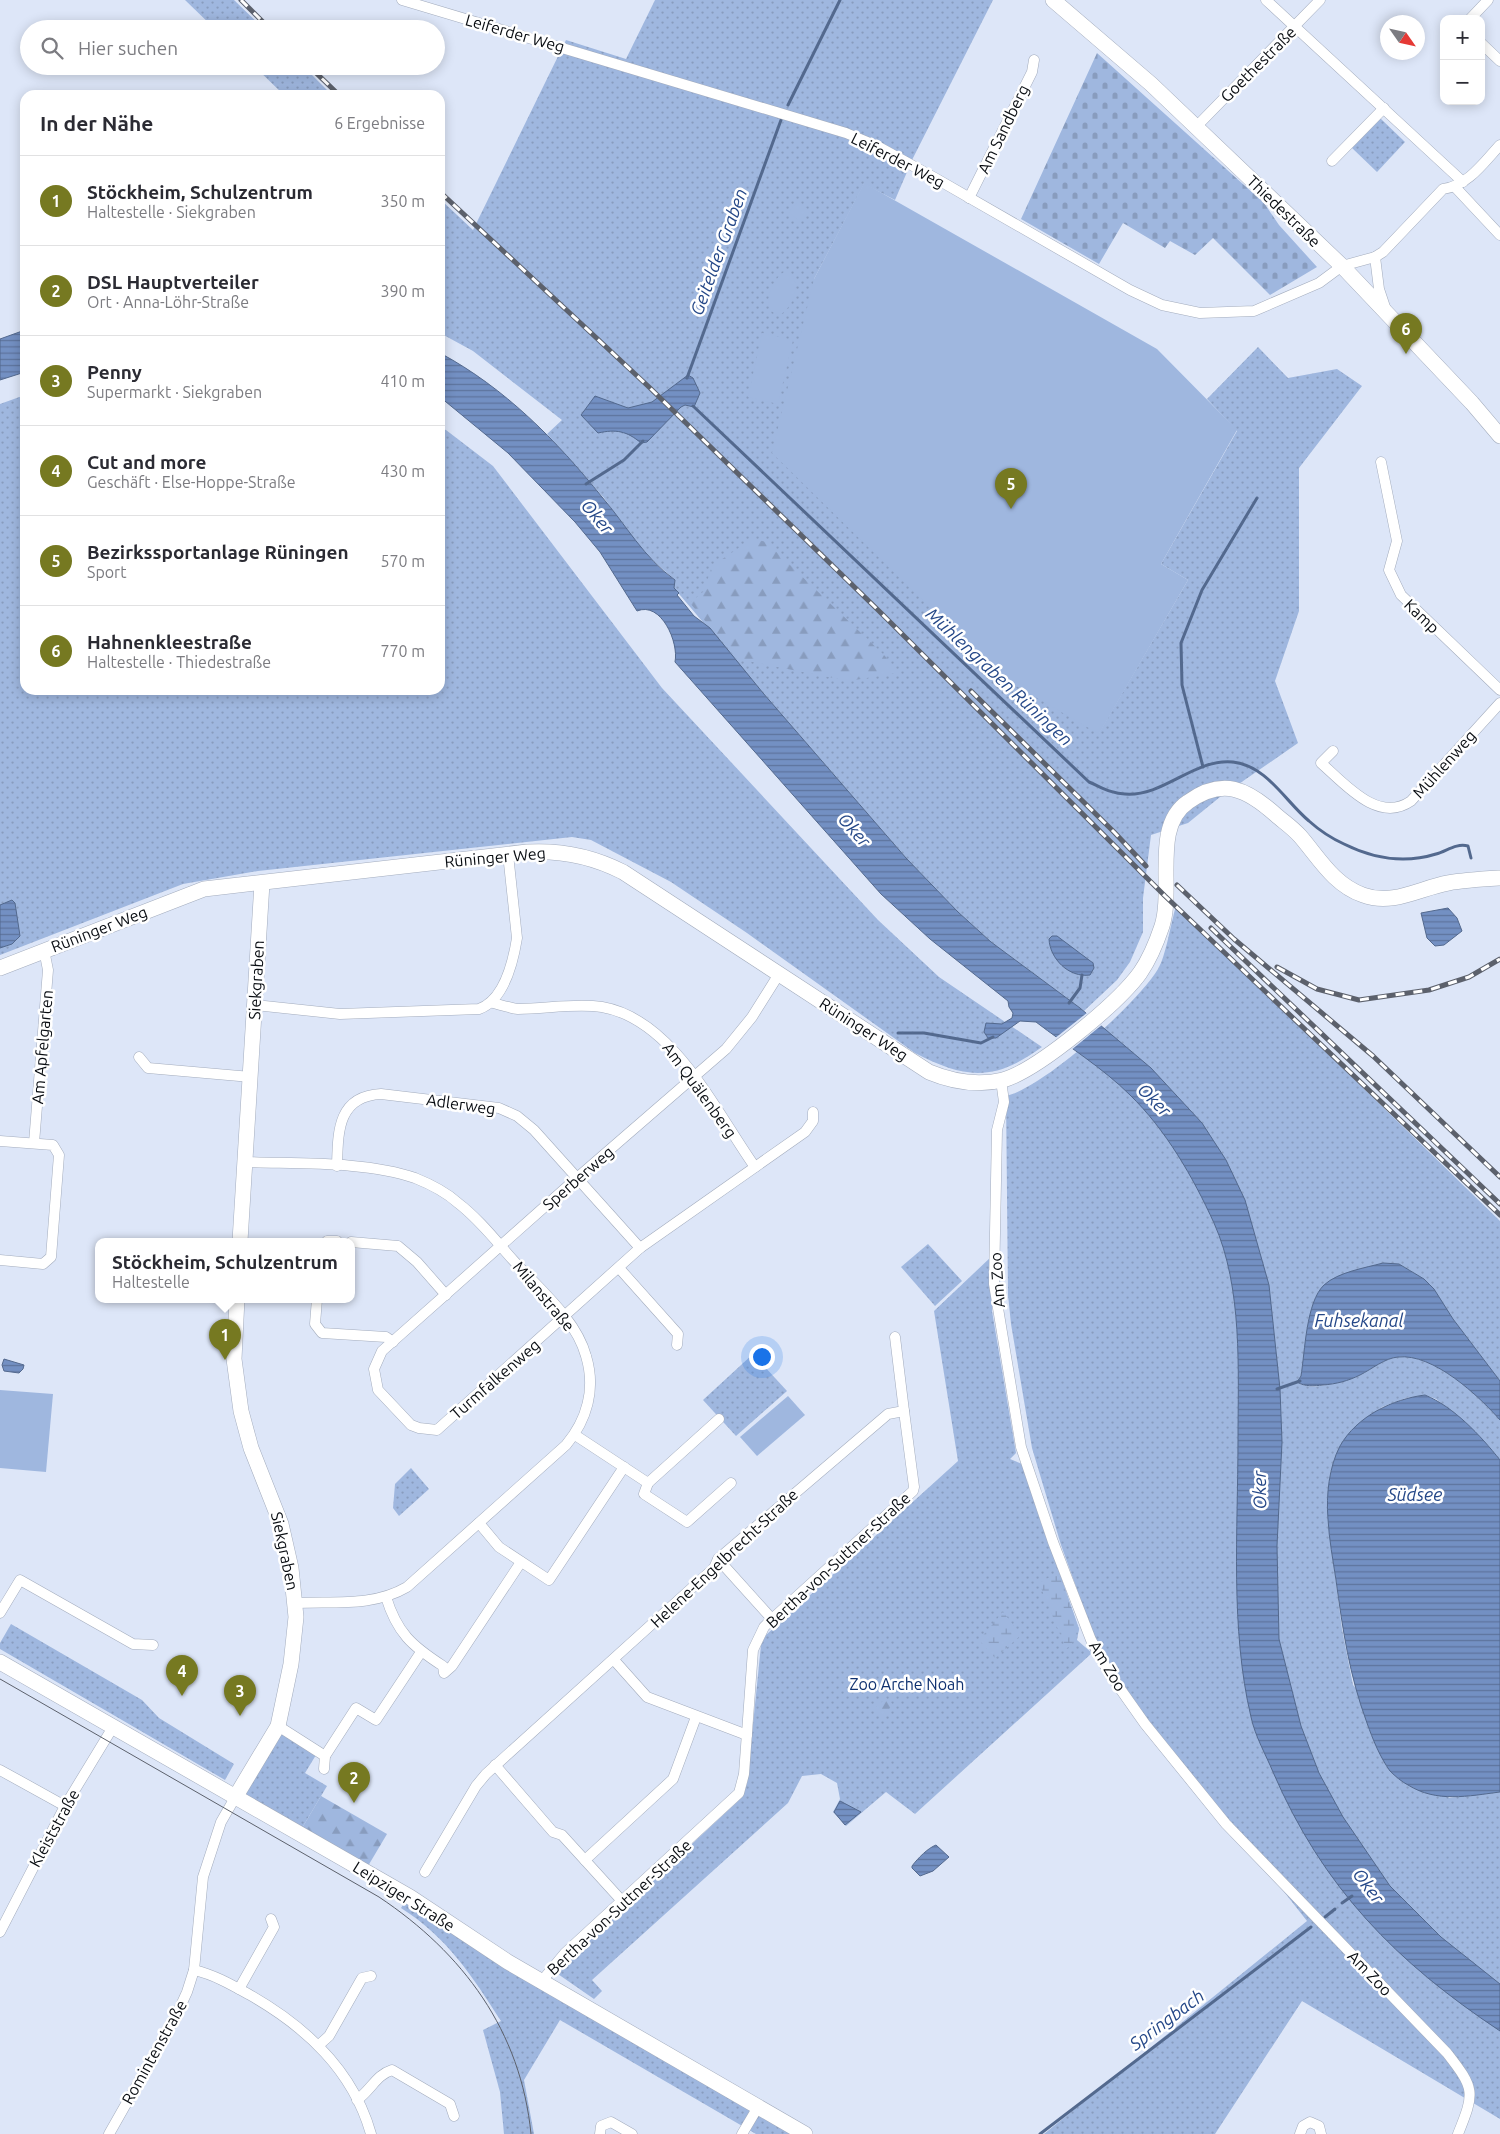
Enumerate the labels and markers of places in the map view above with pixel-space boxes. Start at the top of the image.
pin: 6 [1390,313,1422,354]
pin: 5 [995,468,1027,509]
pin: 1 [209,1319,241,1360]
pin: 4 [166,1655,198,1696]
pin: 3 [224,1675,256,1716]
pin: 2 [338,1762,370,1803]

